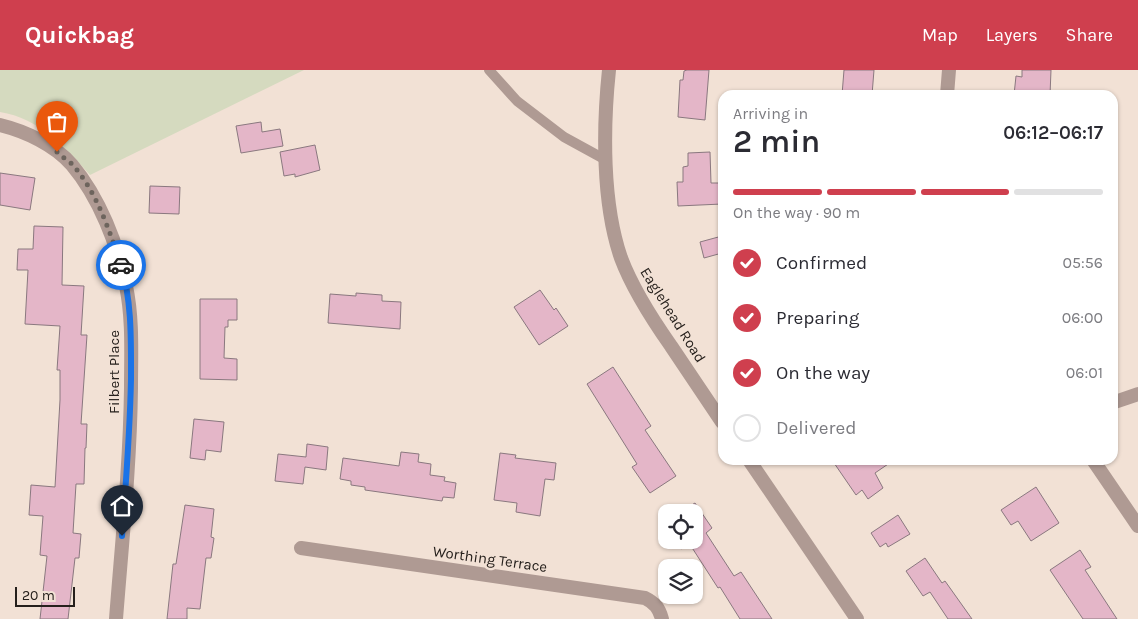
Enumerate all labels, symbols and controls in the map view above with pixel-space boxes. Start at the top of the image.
text: Quickbag [25,21,134,49]
text: Map [922,24,958,46]
text: Layers [986,24,1038,46]
text: Share [1066,24,1113,46]
pin [36,101,78,152]
text: Arriving in [733,104,808,123]
icon: bag [43,108,71,136]
text: 06:12–06:17 [1003,122,1103,144]
text: 2 min [733,123,820,160]
text: On the way · 90 m [733,203,860,222]
courier [96,240,146,290]
icon: check [733,249,761,277]
icon: car [107,251,135,279]
text: Confirmed [776,252,867,274]
text: 05:56 [1063,253,1103,272]
street label: Eaglehead Road [636,264,710,366]
icon: check [733,304,761,332]
text: Preparing [776,307,859,329]
text: 06:00 [1062,308,1103,327]
street label: Filbert Place [105,330,123,414]
icon: check [733,359,761,387]
text: On the way [776,362,870,384]
text: 06:01 [1066,363,1103,382]
text: Delivered [776,417,856,439]
pin [101,485,143,536]
icon: home [108,492,136,520]
map controls [658,504,703,604]
button: locate [658,504,703,549]
street label: Worthing Terrace [432,542,548,576]
button: layers [658,559,703,604]
scale bar [15,584,75,607]
text: 20 m [22,587,55,604]

